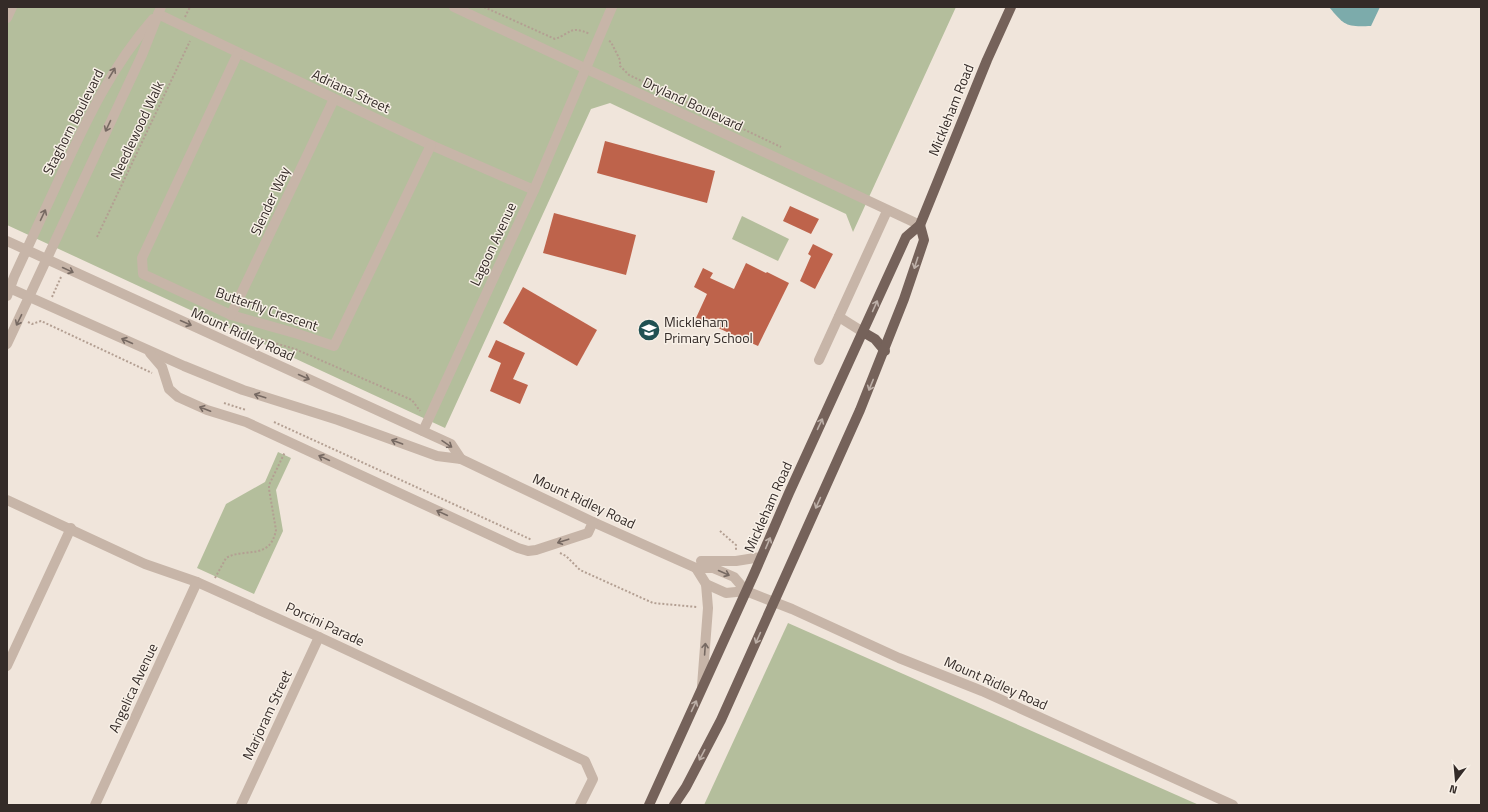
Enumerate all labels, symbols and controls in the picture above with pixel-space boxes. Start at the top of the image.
street label: Mickleham Road [923,61,979,159]
street label: Adriana Street [309,63,394,118]
street label: Staghorn Boulevard [37,65,108,178]
one-way arrow [109,67,117,79]
street label: Dryland Boulevard [640,71,747,136]
street label: Needlewood Walk [105,77,169,182]
one-way arrow [104,120,111,132]
street label: Slender Way [244,163,295,239]
street label: Lagoon Avenue [464,199,521,289]
one-way arrow [40,209,47,221]
one-way arrow [912,256,919,269]
one-way arrow [61,267,73,274]
street label: Butterfly Crescent [213,281,321,336]
one-way arrow [872,300,879,312]
street label: Mount Ridley Road [188,301,298,366]
place label: Mickleham Primary School [664,311,753,348]
one-way arrow [15,314,22,326]
school or university icon: Mickleham Primary School [636,317,662,343]
one-way arrow [180,320,192,328]
one-way arrow [122,337,134,344]
one-way arrow [298,374,310,381]
one-way arrow [867,378,874,390]
one-way arrow [254,392,267,399]
one-way arrow [199,404,211,412]
one-way arrow [817,418,825,430]
one-way arrow [391,437,403,445]
one-way arrow [442,440,453,448]
one-way arrow [319,454,331,461]
street label: Mickleham Road [738,458,797,556]
street label: Mount Ridley Road [529,467,639,534]
one-way arrow [814,497,822,509]
one-way arrow [437,509,449,516]
one-way arrow [764,537,772,549]
one-way arrow [557,538,569,546]
one-way arrow [718,570,730,577]
street label: Porcini Parade [282,596,368,651]
one-way arrow [754,631,761,643]
street label: Angelica Avenue [103,640,162,736]
one-way arrow [701,643,708,656]
street label: Mount Ridley Road [941,650,1051,715]
street label: Marjoram Street [237,666,297,763]
one-way arrow [691,700,698,712]
one-way arrow [698,749,705,761]
north arrow [1436,760,1476,800]
text: N [1447,781,1459,798]

